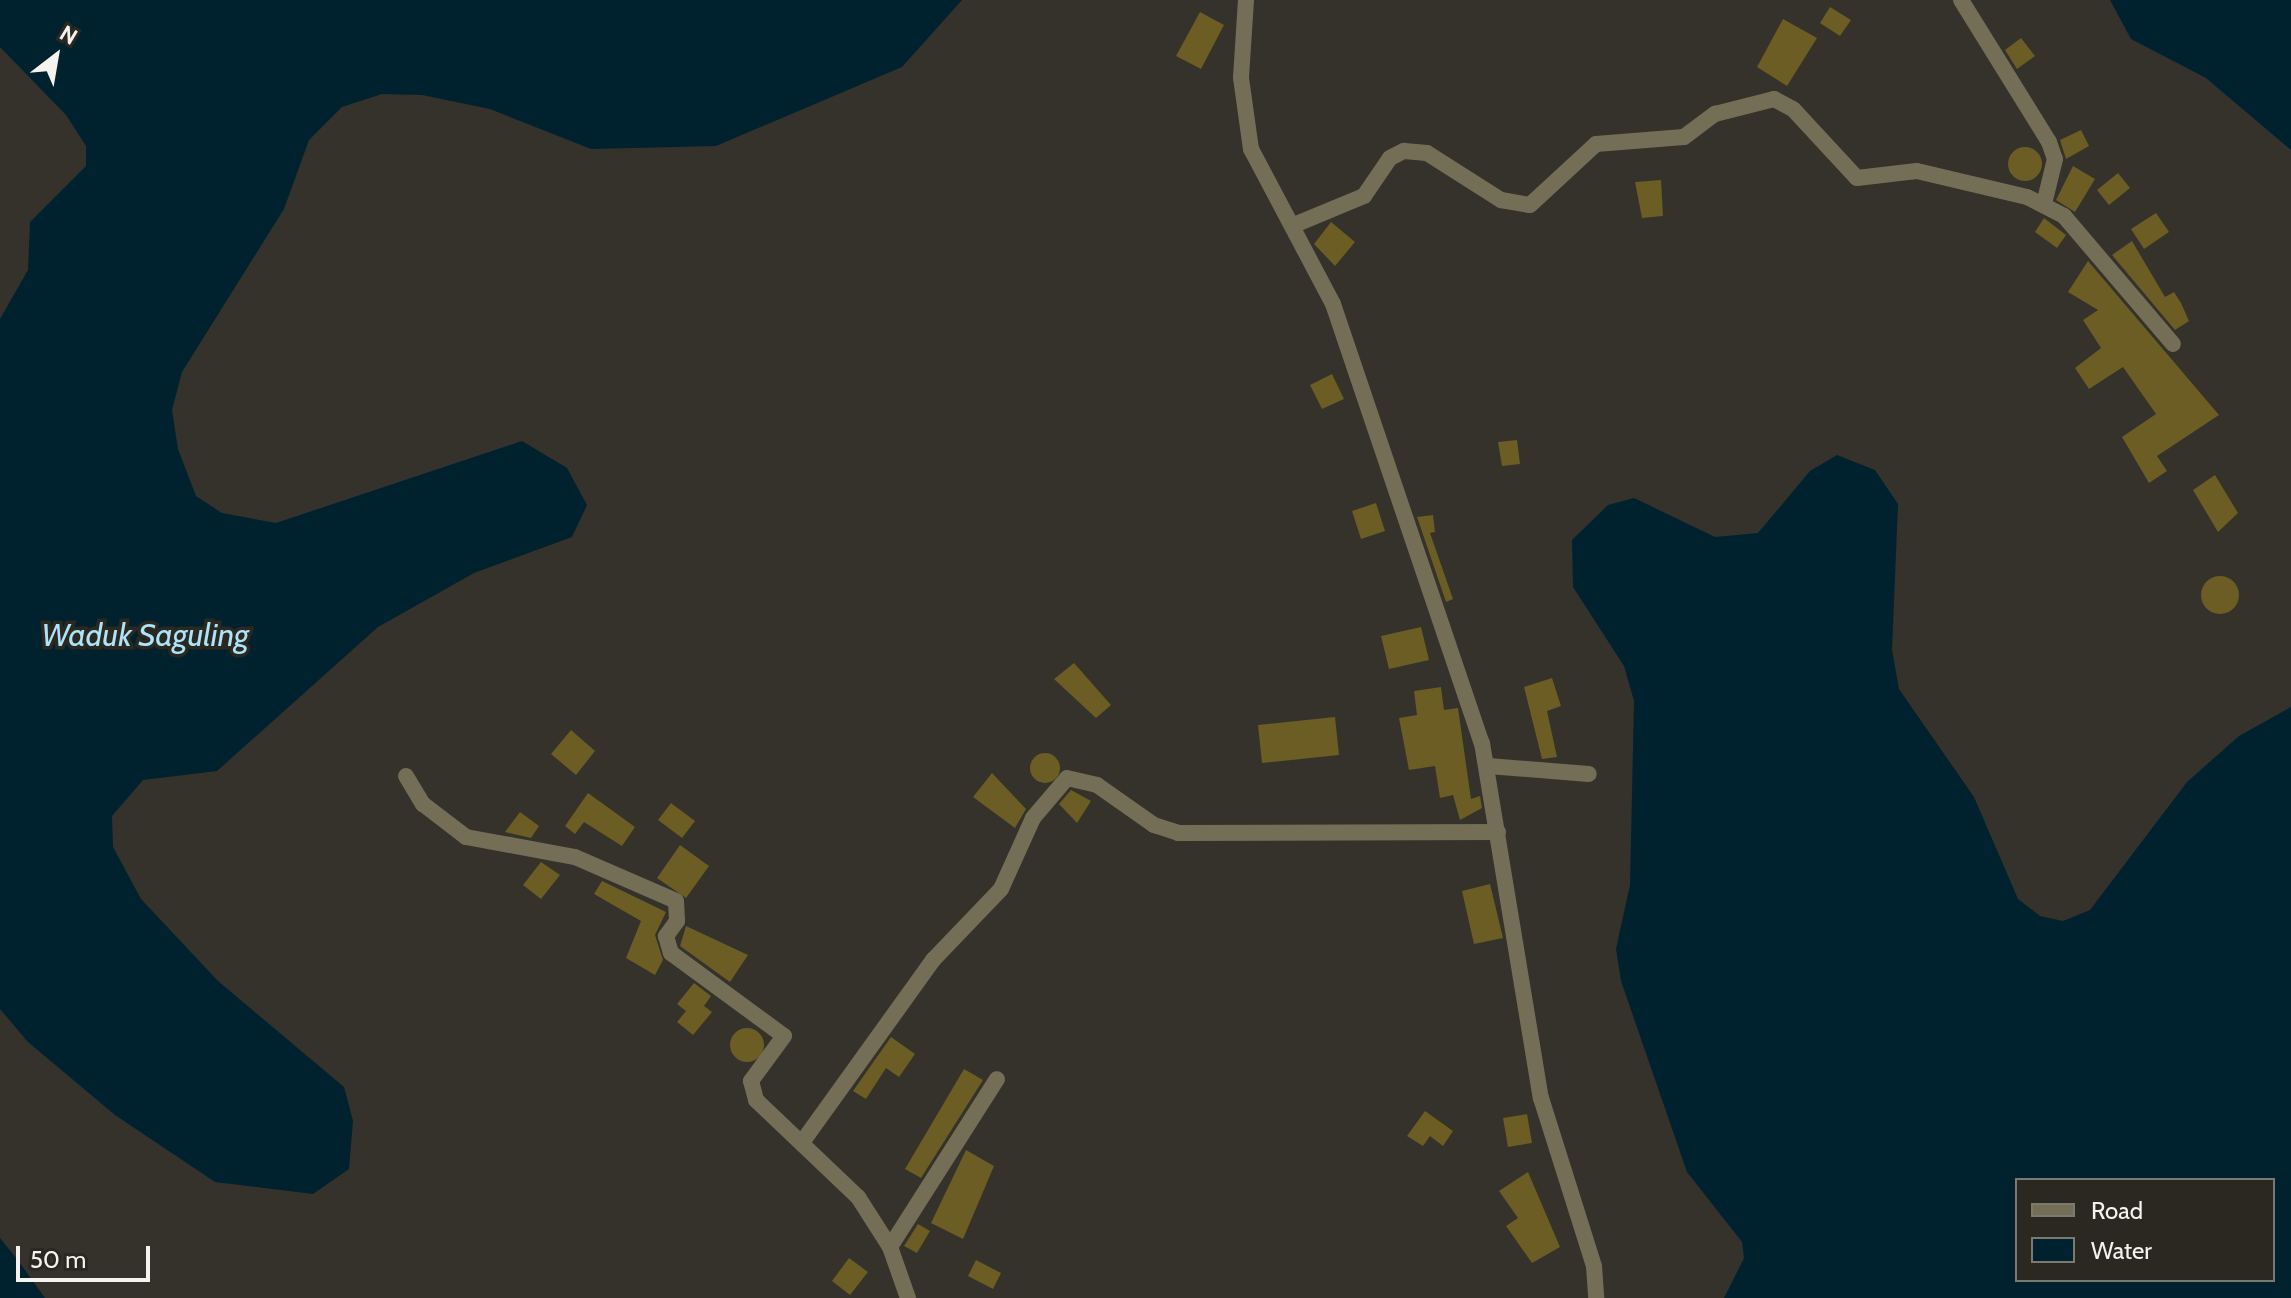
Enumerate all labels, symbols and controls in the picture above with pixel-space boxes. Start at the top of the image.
north arrow [16,16,96,96]
text: N [55,19,82,51]
water label: Waduk Saguling [41,616,249,654]
legend [2015,1178,2275,1282]
text: Road [2091,1196,2143,1225]
scale bar [20,1230,154,1280]
text: Water [2091,1236,2152,1265]
text: 50 m [30,1245,86,1274]

